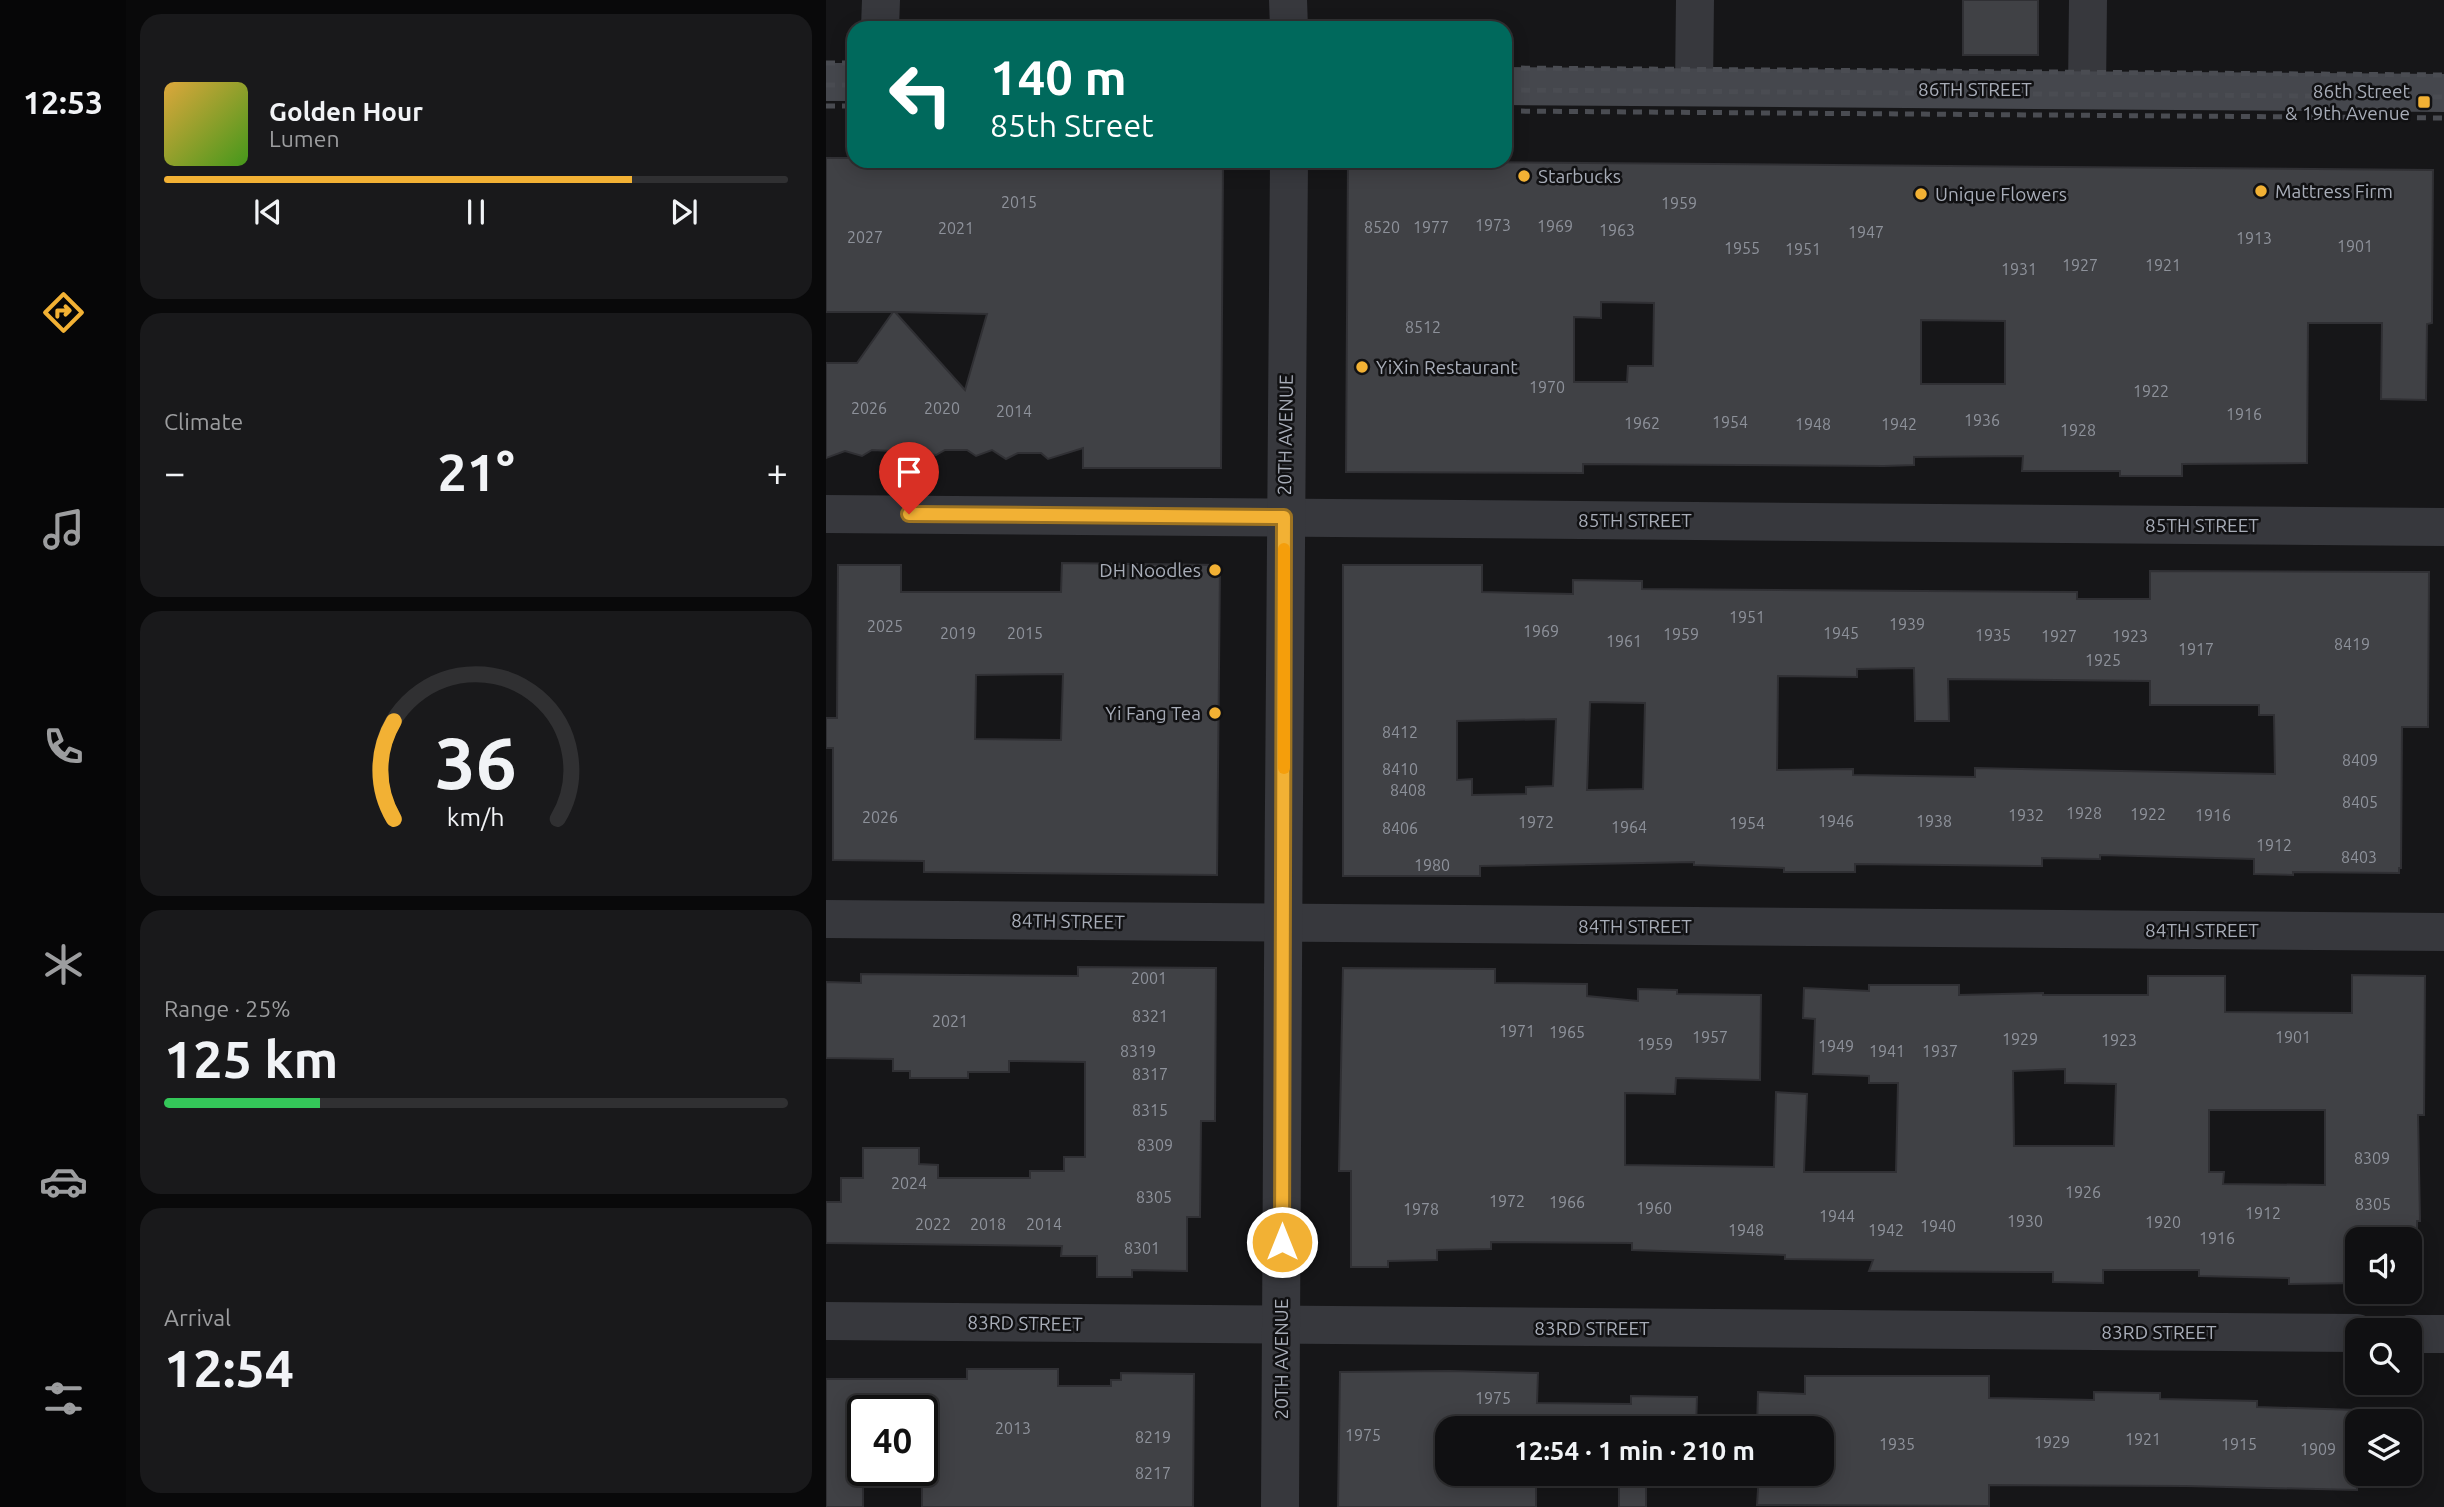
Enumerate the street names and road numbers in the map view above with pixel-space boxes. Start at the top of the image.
street label: 86TH STREET [1918,78,2032,100]
street label: 20TH AVENUE [1273,374,1297,496]
street label: 85TH STREET [1578,509,1692,531]
street label: 85TH STREET [2145,514,2259,536]
street label: 84TH STREET [1011,909,1126,933]
street label: 84TH STREET [1578,915,1692,937]
street label: 84TH STREET [2145,919,2259,941]
street label: 20TH AVENUE [1270,1299,1292,1419]
street label: 83RD STREET [967,1311,1083,1335]
street label: 83RD STREET [1534,1317,1650,1339]
street label: 83RD STREET [2101,1321,2217,1343]

